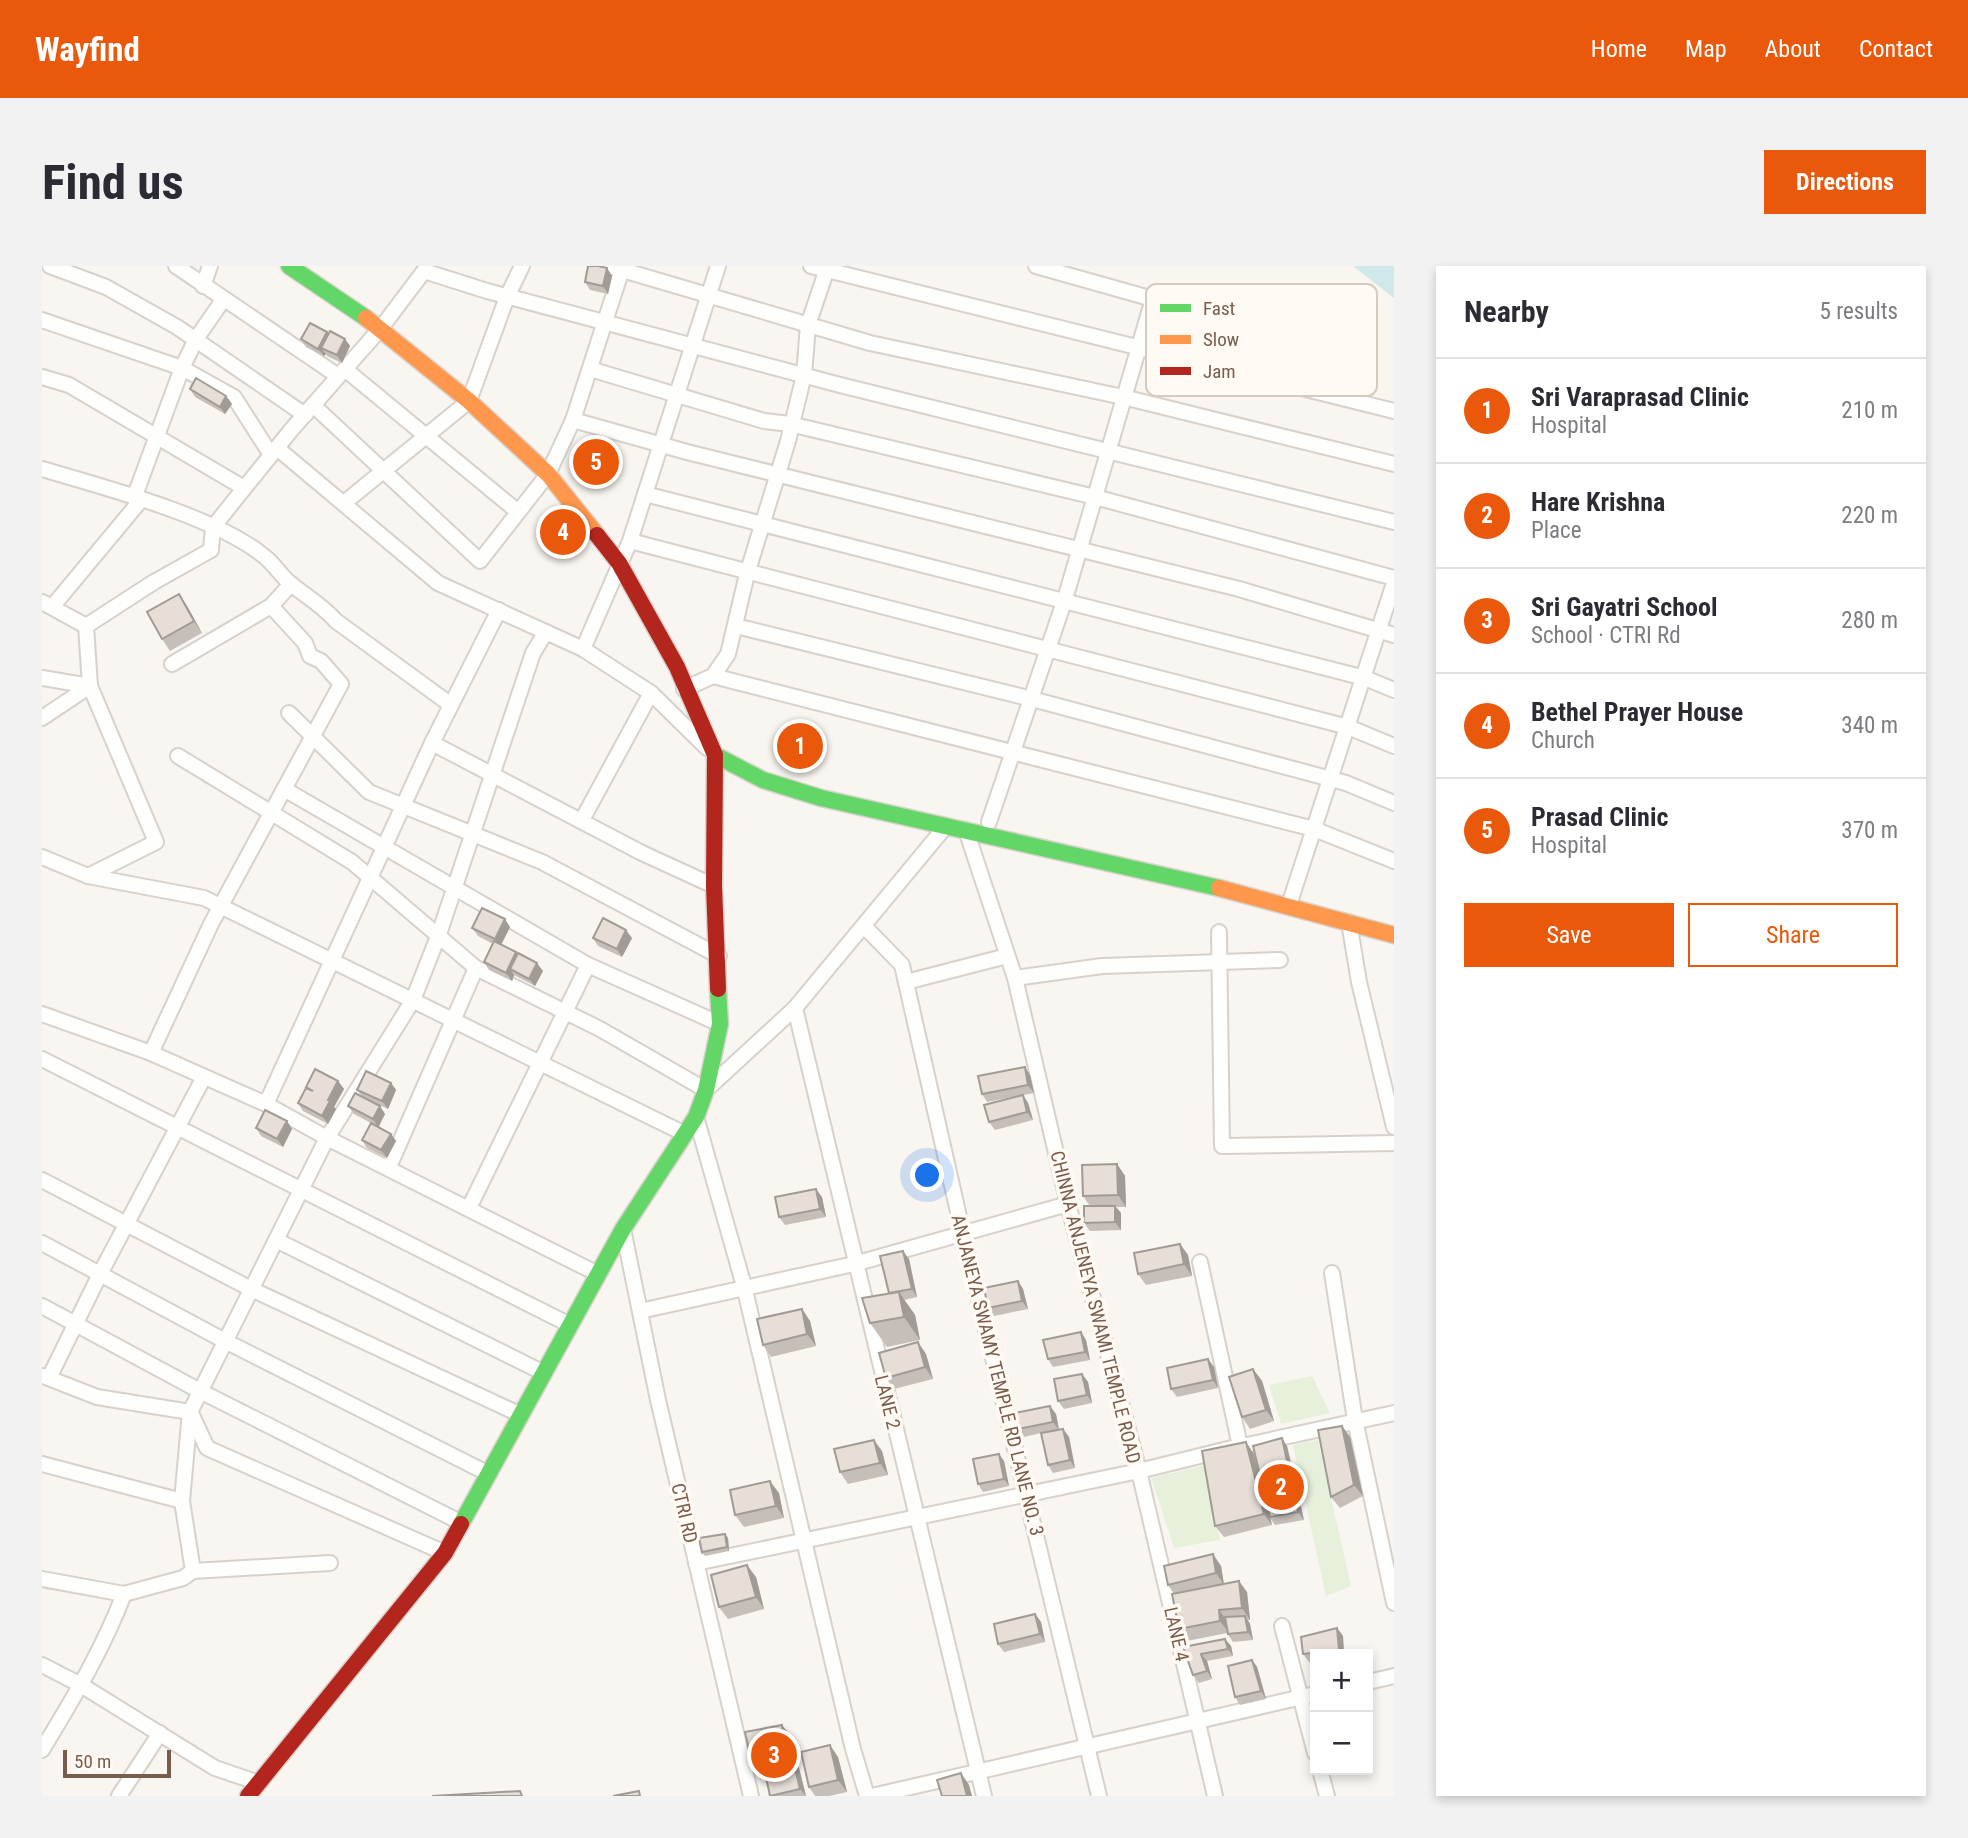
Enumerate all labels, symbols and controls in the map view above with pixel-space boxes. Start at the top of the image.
text: Wayfind [35,30,140,69]
text: Home [1591,35,1647,63]
text: Map [1685,35,1727,63]
text: About [1765,35,1821,63]
text: Contact [1859,35,1933,63]
button: Directions [1764,150,1926,214]
text: Find us [42,154,184,211]
legend [1146,284,1377,396]
text: Nearby [1464,294,1549,329]
text: Fast [1203,297,1235,320]
text: 5 results [1820,298,1898,325]
text: Slow [1203,328,1239,351]
text: Jam [1203,360,1236,383]
text: Sri Varaprasad Clinic [1531,382,1749,412]
text: 1 [1481,397,1493,424]
text: 210 m [1841,397,1898,424]
text: Hospital [1531,412,1607,439]
pin: 5 [573,436,619,488]
text: Hare Krishna [1531,487,1665,517]
text: 2 [1481,502,1493,529]
text: 220 m [1841,502,1898,529]
pin: 4 [540,506,586,558]
text: Place [1531,517,1581,544]
text: Sri Gayatri School [1531,592,1717,622]
text: 3 [1481,607,1493,634]
text: 280 m [1841,607,1898,634]
text: School · CTRI Rd [1531,622,1681,649]
text: Bethel Prayer House [1531,697,1743,727]
text: 4 [1481,712,1493,739]
text: 340 m [1841,712,1898,739]
pin: 1 [777,720,823,772]
text: Church [1531,727,1595,754]
text: Prasad Clinic [1531,802,1668,832]
text: 5 [1481,817,1493,844]
text: 370 m [1841,817,1898,844]
text: Hospital [1531,832,1607,859]
button: Save [1464,903,1674,967]
button: Share [1688,903,1898,967]
street label: CHINNA ANJENEYA SWAMI TEMPLE ROAD [1045,1148,1146,1466]
your location [910,1158,944,1192]
street label: ANJANEYA SWAMY TEMPLE RD LANE NO. 3 [946,1212,1049,1538]
street label: LANE 2 [870,1373,905,1432]
pin: 2 [1258,1461,1304,1513]
street label: CTRI RD [666,1481,703,1545]
street label: LANE 4 [1159,1605,1194,1664]
map controls [1310,1649,1373,1775]
button: + [1310,1649,1373,1712]
button: − [1310,1712,1373,1775]
pin: 3 [751,1729,797,1781]
scale bar [63,1747,172,1779]
text: 50 m [74,1750,111,1773]

